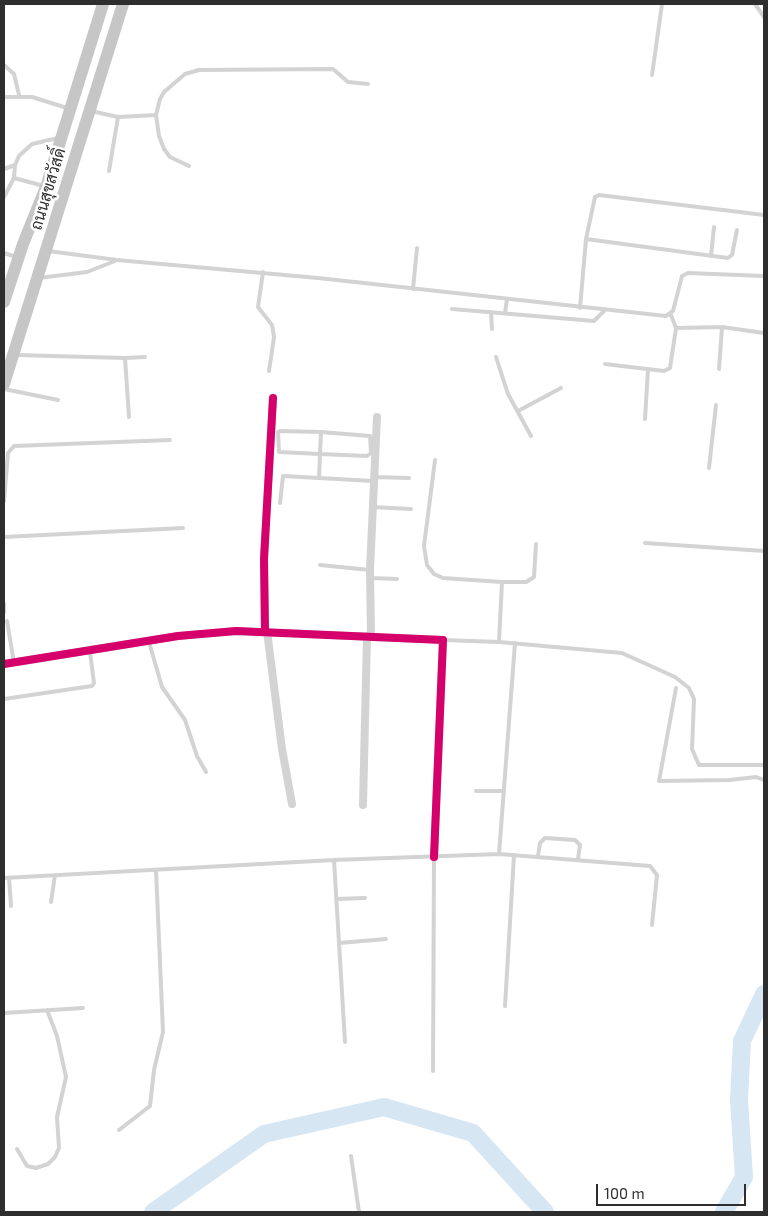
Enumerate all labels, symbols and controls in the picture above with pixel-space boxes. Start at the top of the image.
street label: ถนนสุขสวัสดิ์ [26,146,70,232]
scale bar [598,1174,748,1206]
text: 100 m [604,1184,645,1202]

